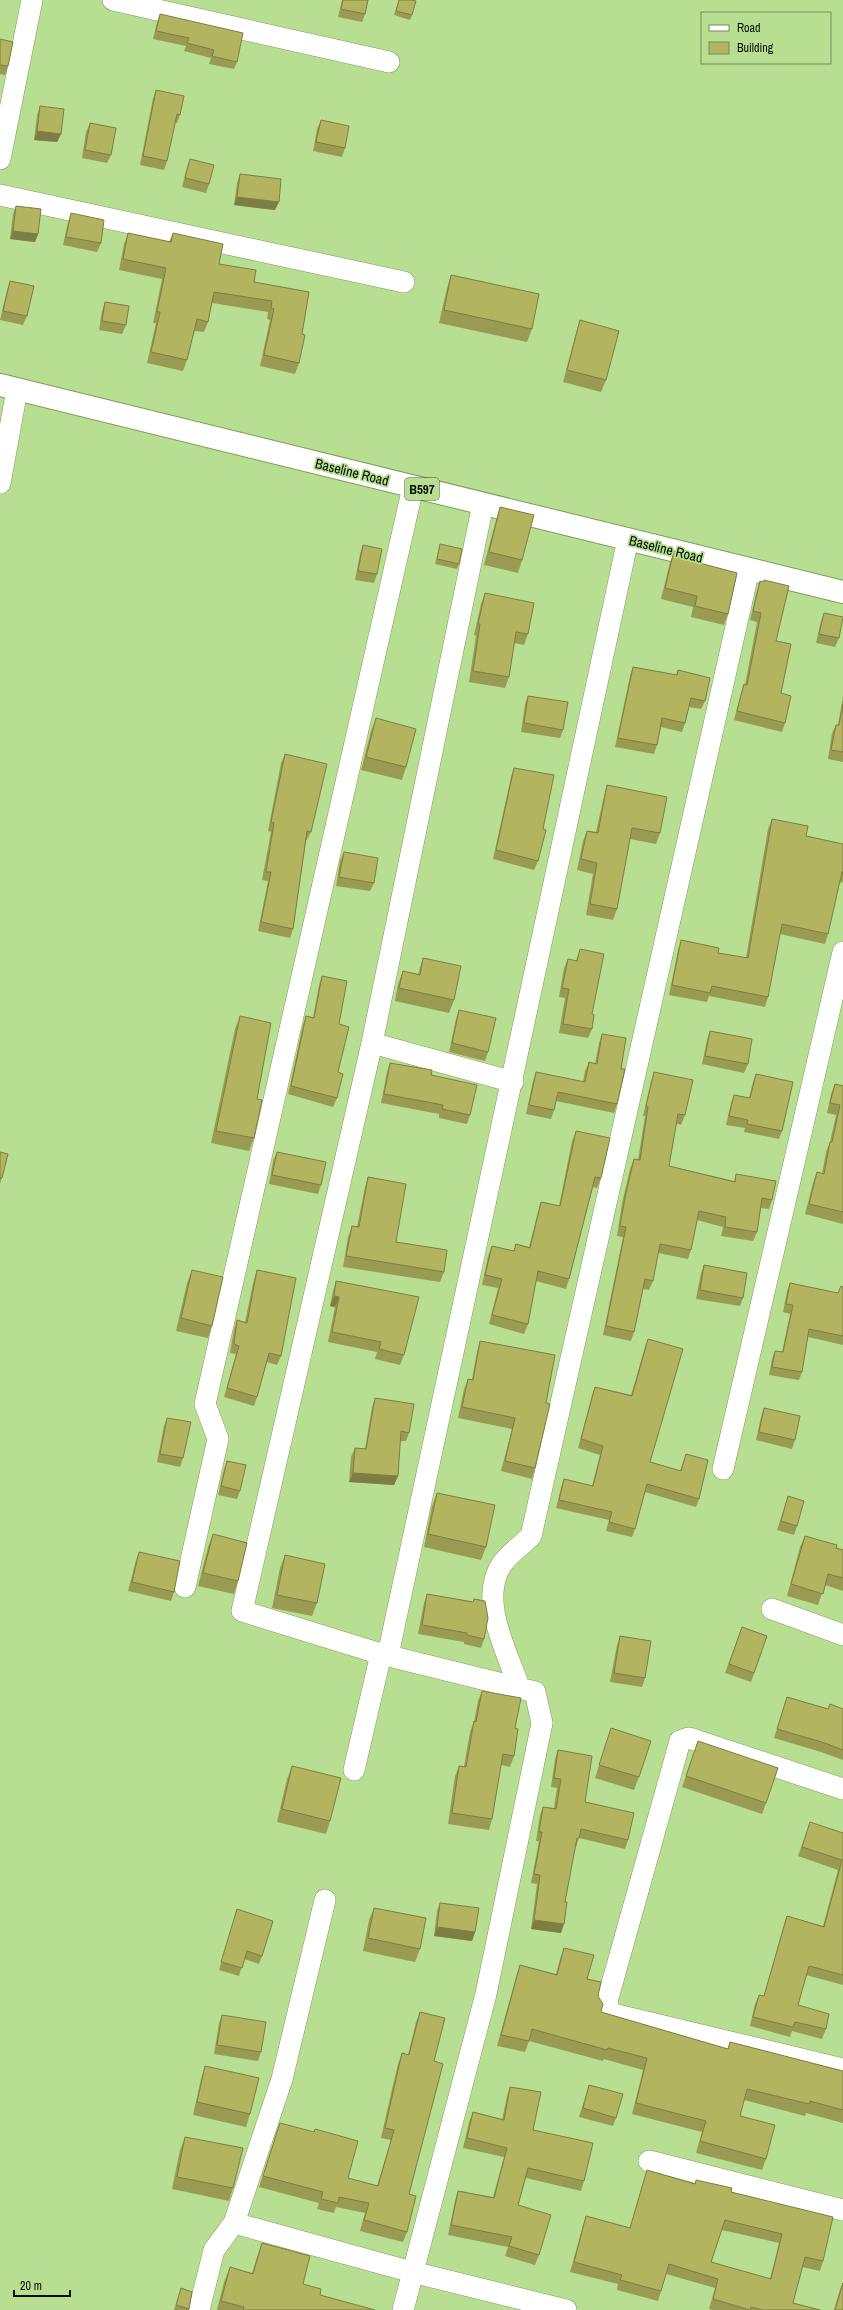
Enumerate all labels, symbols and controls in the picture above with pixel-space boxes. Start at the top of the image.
legend [701,12,831,64]
text: Road [737,20,761,36]
text: Building [737,40,774,56]
street label: Baseline Road [313,454,391,490]
road number: B597 [405,478,439,500]
street label: Baseline Road [627,531,705,567]
scale bar [14,2272,70,2298]
text: 20 m [20,2278,42,2294]

